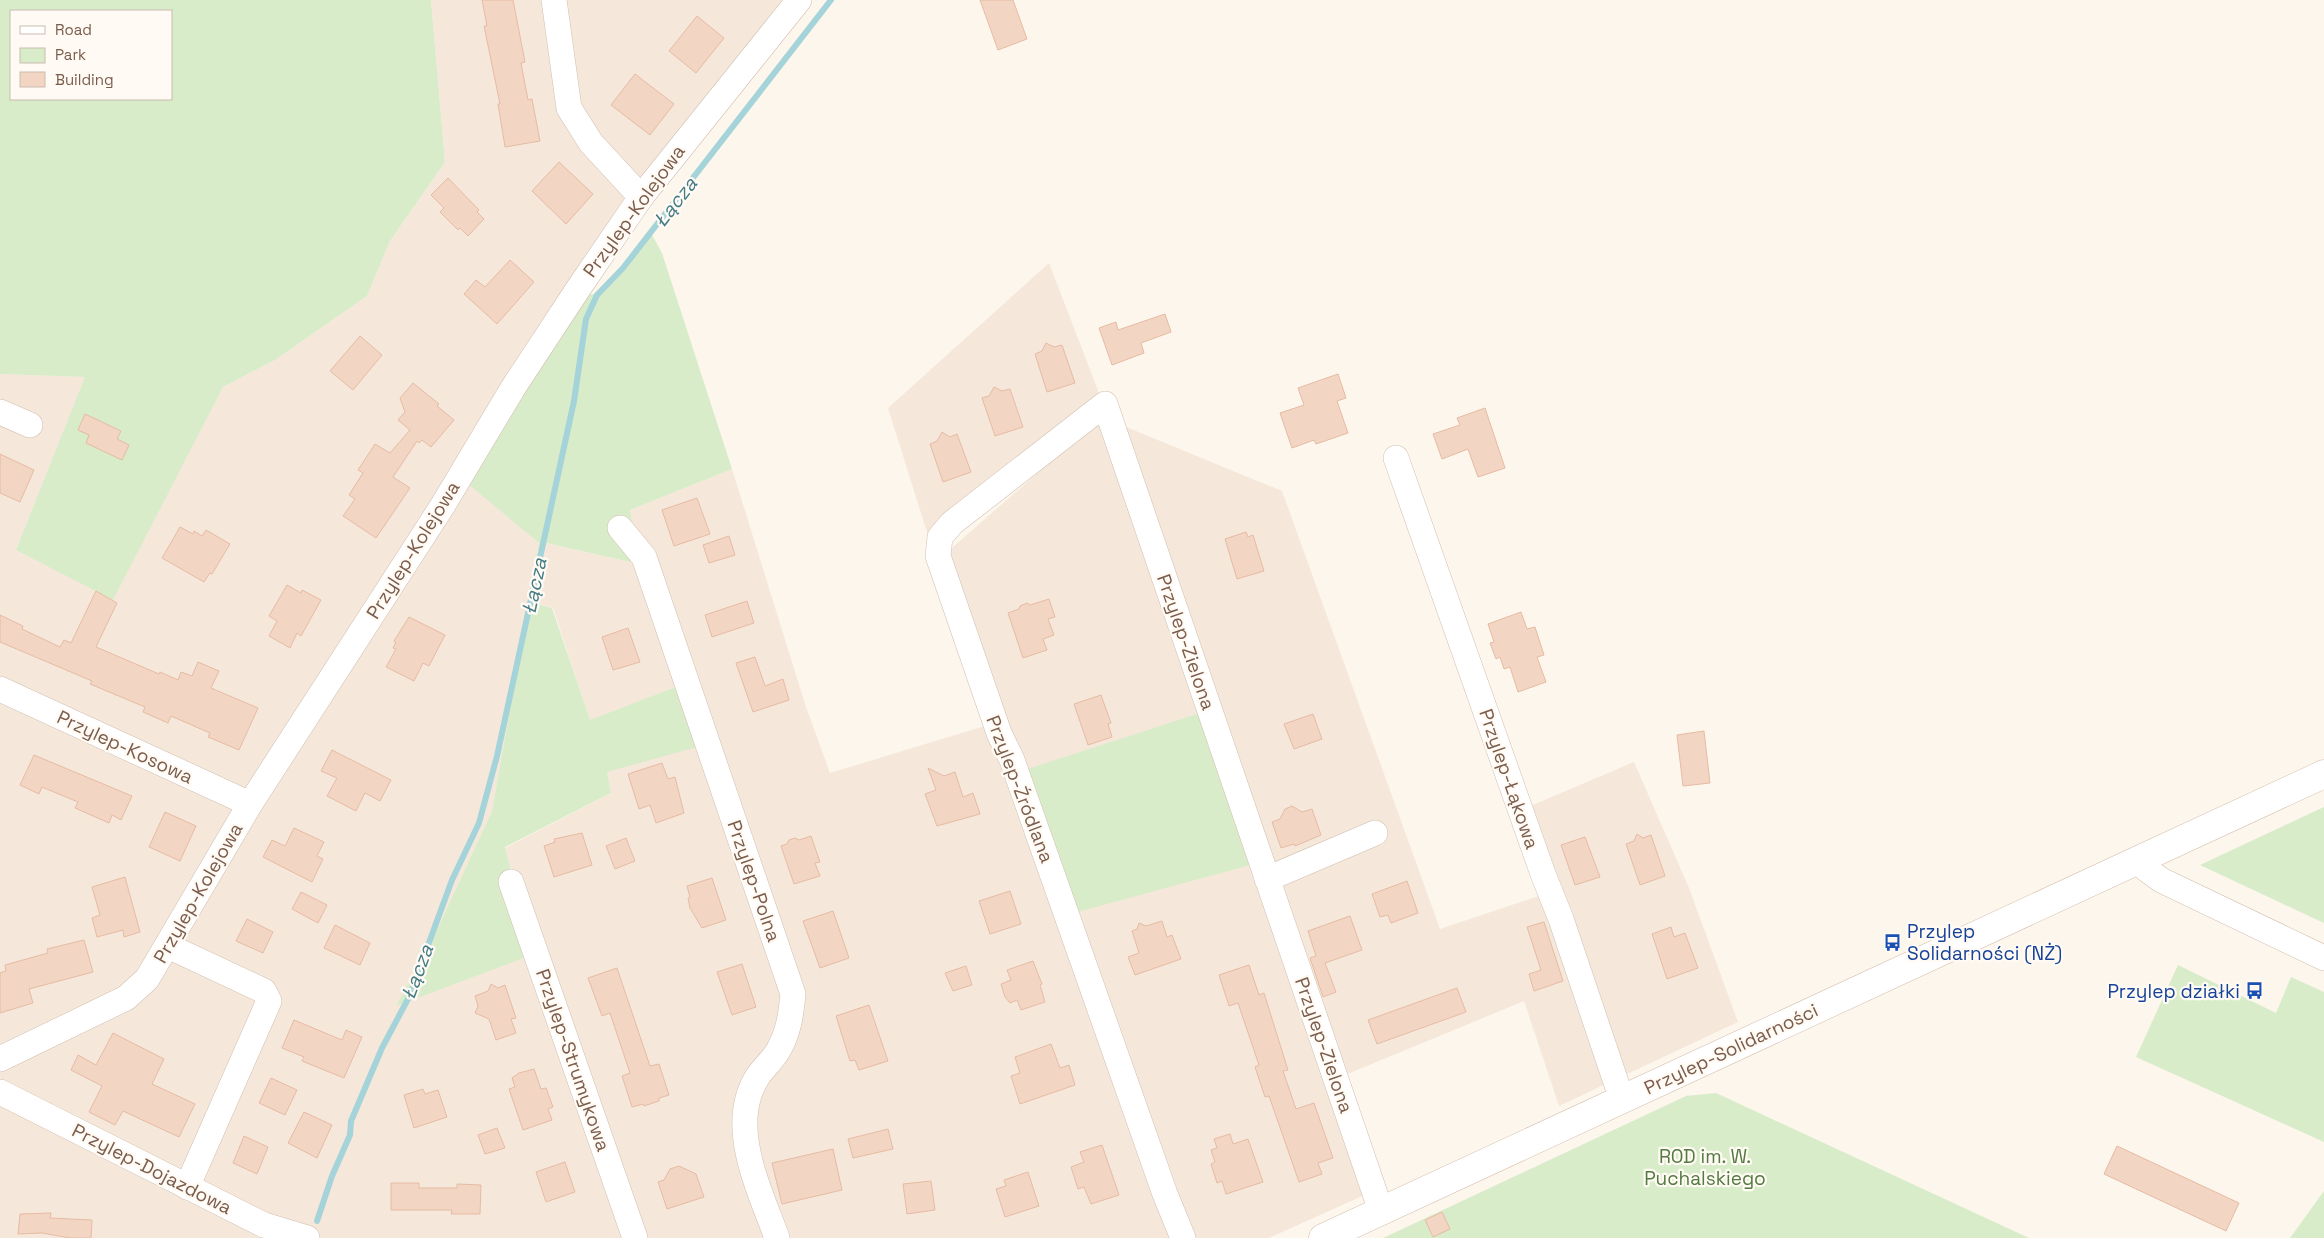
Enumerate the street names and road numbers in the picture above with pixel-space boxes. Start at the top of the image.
street label: Przylep-Kolejowa [577,140,691,282]
street label: Przylep-Kolejowa [361,476,465,624]
street label: Przylep-Zielona [1151,571,1221,713]
street label: Przylep-Kosowa [53,705,197,790]
street label: Przylep-Łąkowa [1473,706,1545,852]
street label: Przylep-Źródlana [980,712,1060,866]
street label: Przylep-Polna [722,817,787,945]
street label: Przylep-Kolejowa [148,818,248,968]
street label: Przylep-Strumykowa [530,966,616,1155]
street label: Przylep-Zielona [1289,974,1359,1116]
street label: Przylep-Solidarności [1640,998,1822,1100]
street label: Przylep-Dojazdowa [68,1118,236,1220]

